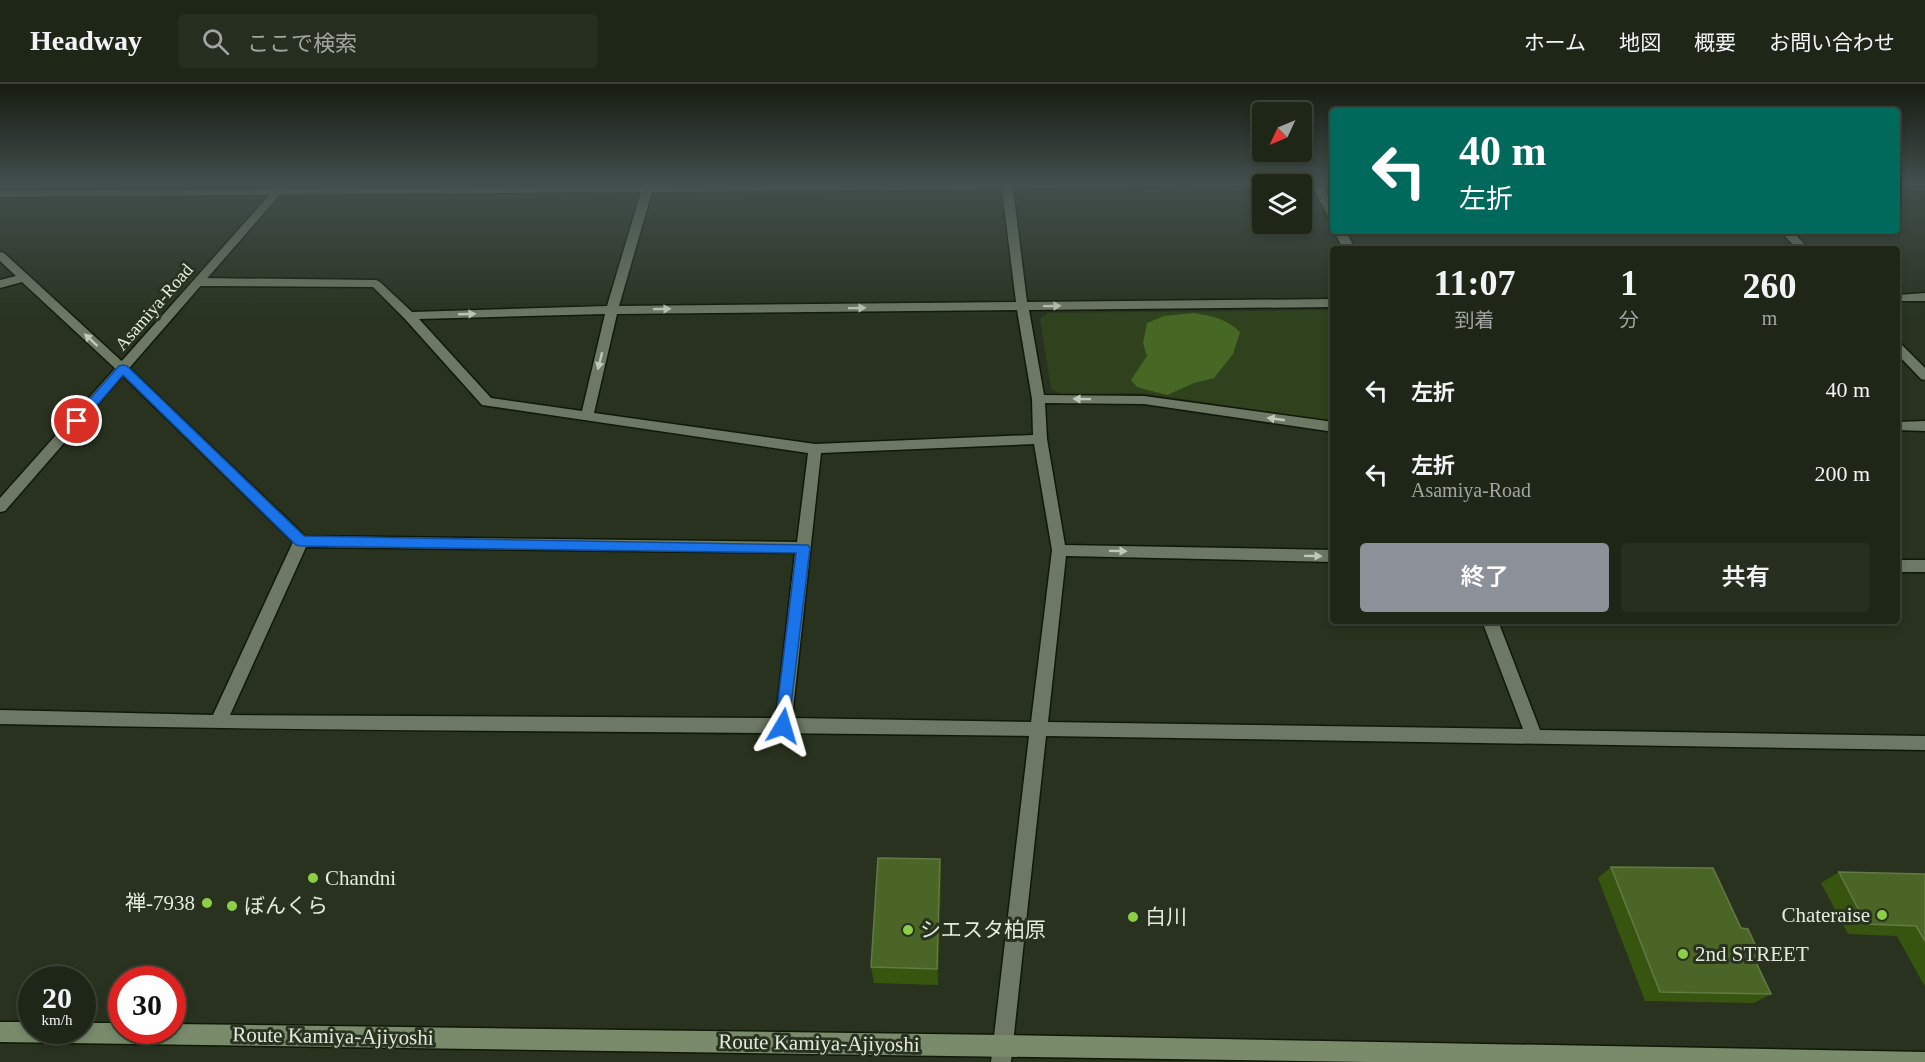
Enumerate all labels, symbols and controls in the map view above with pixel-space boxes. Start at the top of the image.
search box [178,14,598,68]
text: Headway [30,25,142,56]
icon: search [199,25,232,58]
text: ここで検索 [247,31,357,56]
text: ホーム [1524,31,1586,55]
text: 地図 [1619,31,1661,55]
text: 概要 [1694,31,1736,55]
text: お問い合わせ [1769,31,1895,55]
north arrow [1252,102,1312,162]
map controls [1252,102,1312,234]
text: 40 m [1459,128,1547,174]
icon: left [1360,132,1438,210]
button: layers [1252,174,1312,234]
text: 左折 [1459,184,1513,214]
street label: Asamiya-Road [111,260,197,354]
text: 11:07 [1433,263,1516,303]
text: 1 [1620,263,1638,303]
text: 260 [1742,266,1796,306]
one-way arrow [1043,301,1062,311]
one-way arrow [848,303,867,313]
one-way arrow [653,305,672,314]
text: m [1762,307,1777,329]
one-way arrow [458,309,477,319]
text: 到着 [1454,309,1494,331]
text: 分 [1619,309,1639,331]
one-way arrow [84,334,99,347]
one-way arrow [594,351,604,370]
icon: left [1360,374,1393,407]
text: 40 m [1825,377,1870,402]
text: 左折 [1411,380,1455,405]
one-way arrow [1072,394,1091,404]
pin [51,395,102,446]
icon: arrive [60,404,93,437]
one-way arrow [1266,414,1285,423]
text: 左折 [1411,453,1455,478]
icon: left [1360,458,1393,491]
text: 200 m [1814,461,1870,486]
text: Asamiya-Road [1411,479,1531,501]
button: 終了 [1360,543,1609,612]
button: 共有 [1621,543,1870,612]
one-way arrow [1108,547,1127,556]
one-way arrow [1303,551,1322,560]
position arrow [751,694,815,758]
place label: Chandni [325,866,396,890]
marker: Chandni [306,871,320,885]
place label: 禅-7938 [125,891,195,915]
place label: ぼんくら [244,894,328,918]
marker: 禅-7938 [200,896,214,910]
marker: ぼんくら [225,899,239,913]
place label: Chateraise [1781,903,1870,927]
place label: 白川 [1145,905,1187,929]
marker: Chateraise [1875,908,1889,922]
marker: 白川 [1126,910,1140,924]
place label: シエスタ柏原 [920,918,1046,942]
marker: シエスタ柏原 [901,923,915,937]
place label: 2nd STREET [1695,942,1809,966]
marker: 2nd STREET [1676,947,1690,961]
speed limit sign: 30 [108,966,186,1044]
text: 20 [42,981,72,1014]
text: km/h [42,1012,72,1028]
street label: Route Kamiya-Ajiyoshi [232,1022,434,1050]
street label: Route Kamiya-Ajiyoshi [718,1029,920,1057]

